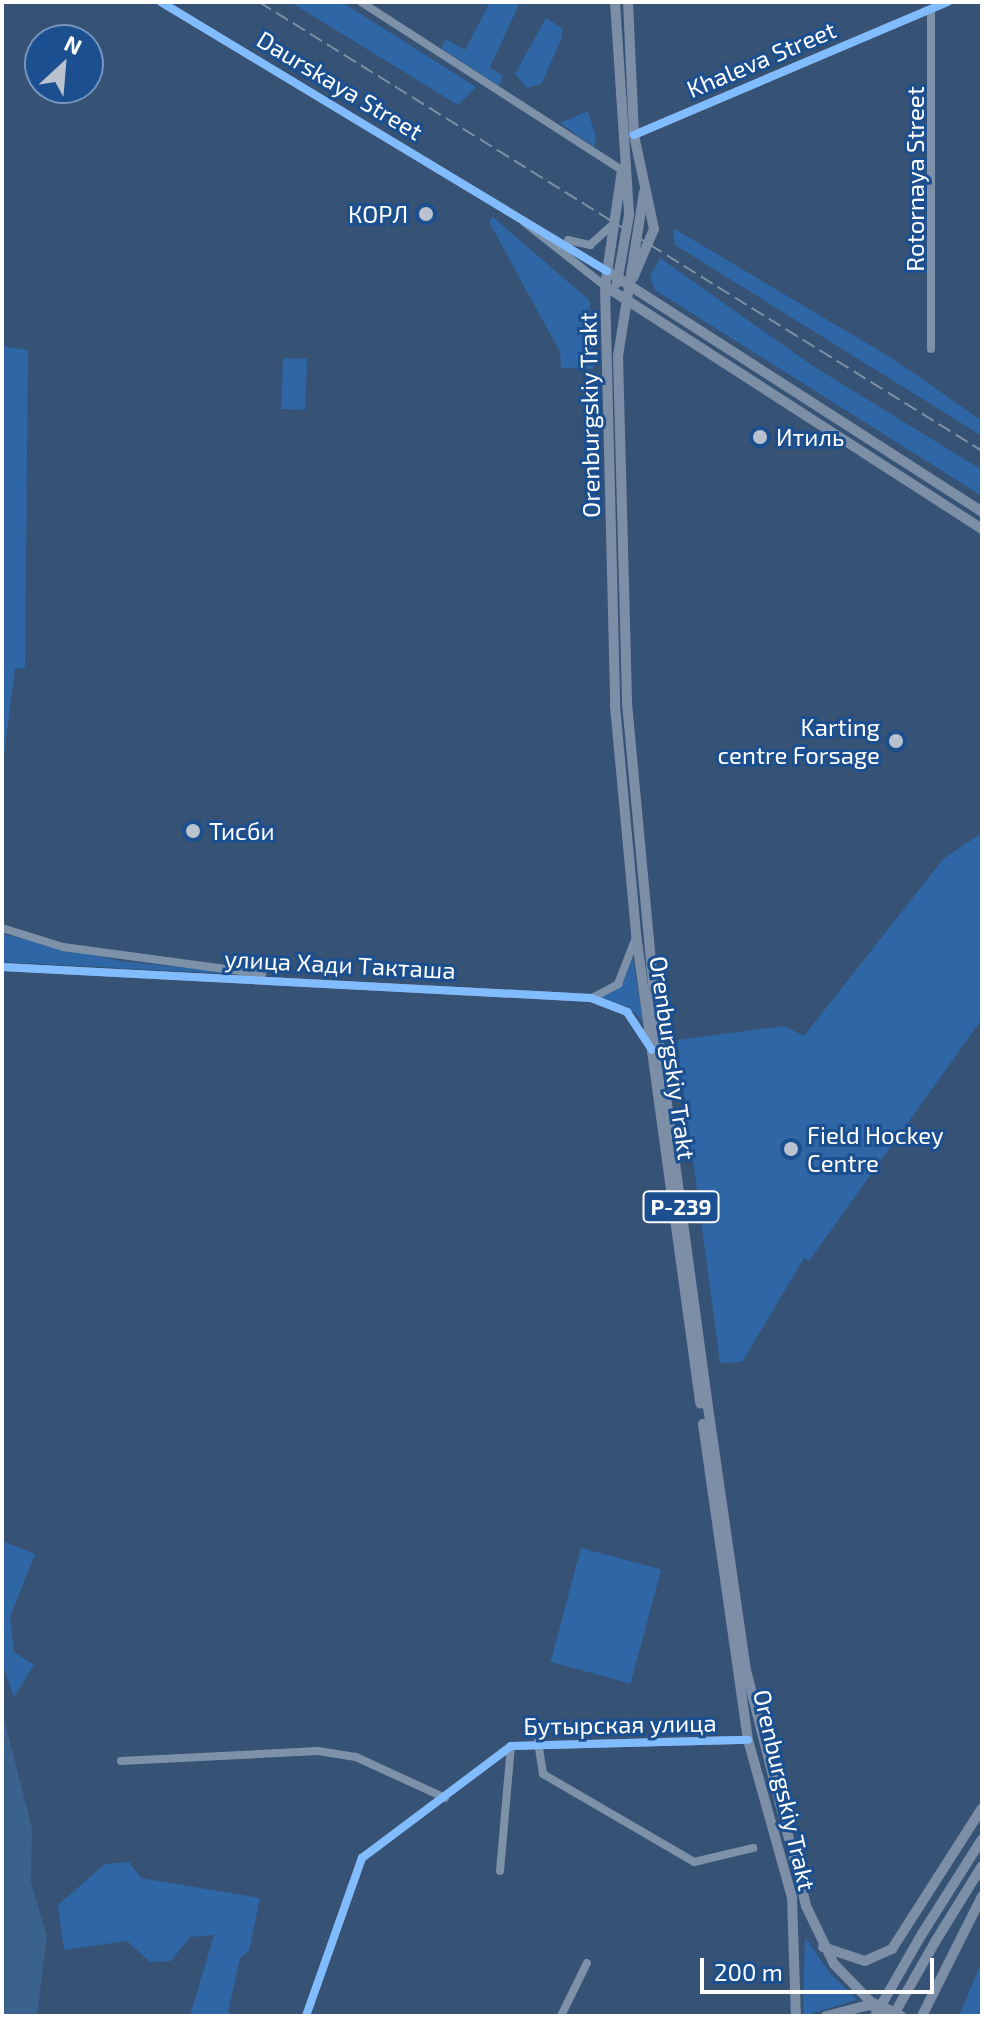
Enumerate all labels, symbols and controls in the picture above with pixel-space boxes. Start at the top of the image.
street label: Khaleva Street [682,15,840,103]
north arrow [24,24,104,104]
street label: Daurskaya Street [252,24,428,146]
text: N [61,29,86,59]
street label: Rotornaya Street [901,86,929,272]
place label: КОРЛ [348,200,408,228]
marker: КОРЛ [415,203,437,225]
street label: Orenburgskiy Trakt [573,311,605,519]
place label: Итиль [776,423,844,451]
marker: Итиль [751,428,769,446]
place label: Karting centre Forsage [718,713,880,769]
marker: Karting centre Forsage [887,732,905,750]
place label: Тисби [209,817,275,845]
marker: Тисби [184,822,202,840]
street label: улица Хади Такташа [224,944,456,984]
street label: Orenburgskiy Trakt [644,954,702,1162]
place label: Field Hockey Centre [807,1121,944,1177]
marker: Field Hockey Centre [782,1140,800,1158]
road number: Р-239 [641,1189,721,1225]
street label: Orenburgskiy Trakt [748,1686,822,1894]
street label: Бутырская улица [523,1708,717,1740]
scale bar [704,1942,938,1992]
text: 200 m [714,1957,783,1986]

